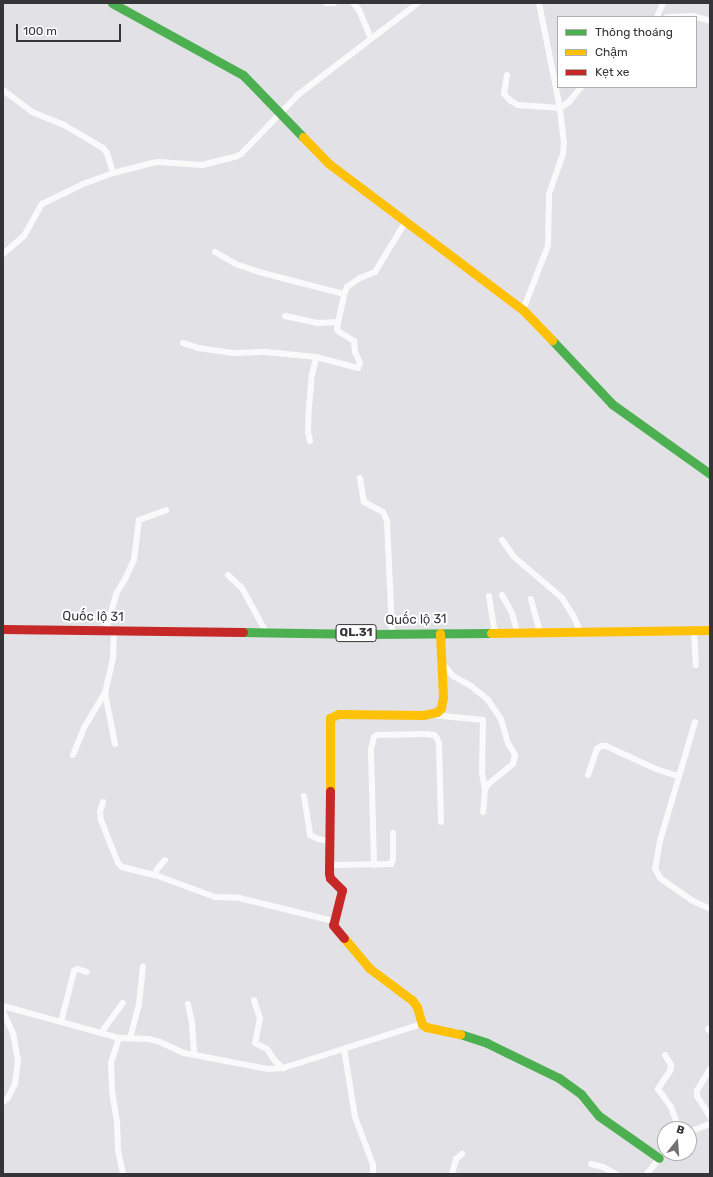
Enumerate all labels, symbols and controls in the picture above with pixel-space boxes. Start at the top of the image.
scale bar [18,16,123,42]
legend [557,16,697,88]
text: 100 m [23,24,57,38]
text: Thông thoáng [595,25,673,39]
text: Chậm [595,45,628,59]
text: Kẹt xe [595,65,630,79]
street label: Quốc lộ 31 [62,609,124,625]
street label: Quốc lộ 31 [385,612,447,628]
road number: QL.31 [335,623,377,643]
north arrow [657,1121,697,1161]
text: B [675,1123,686,1137]

